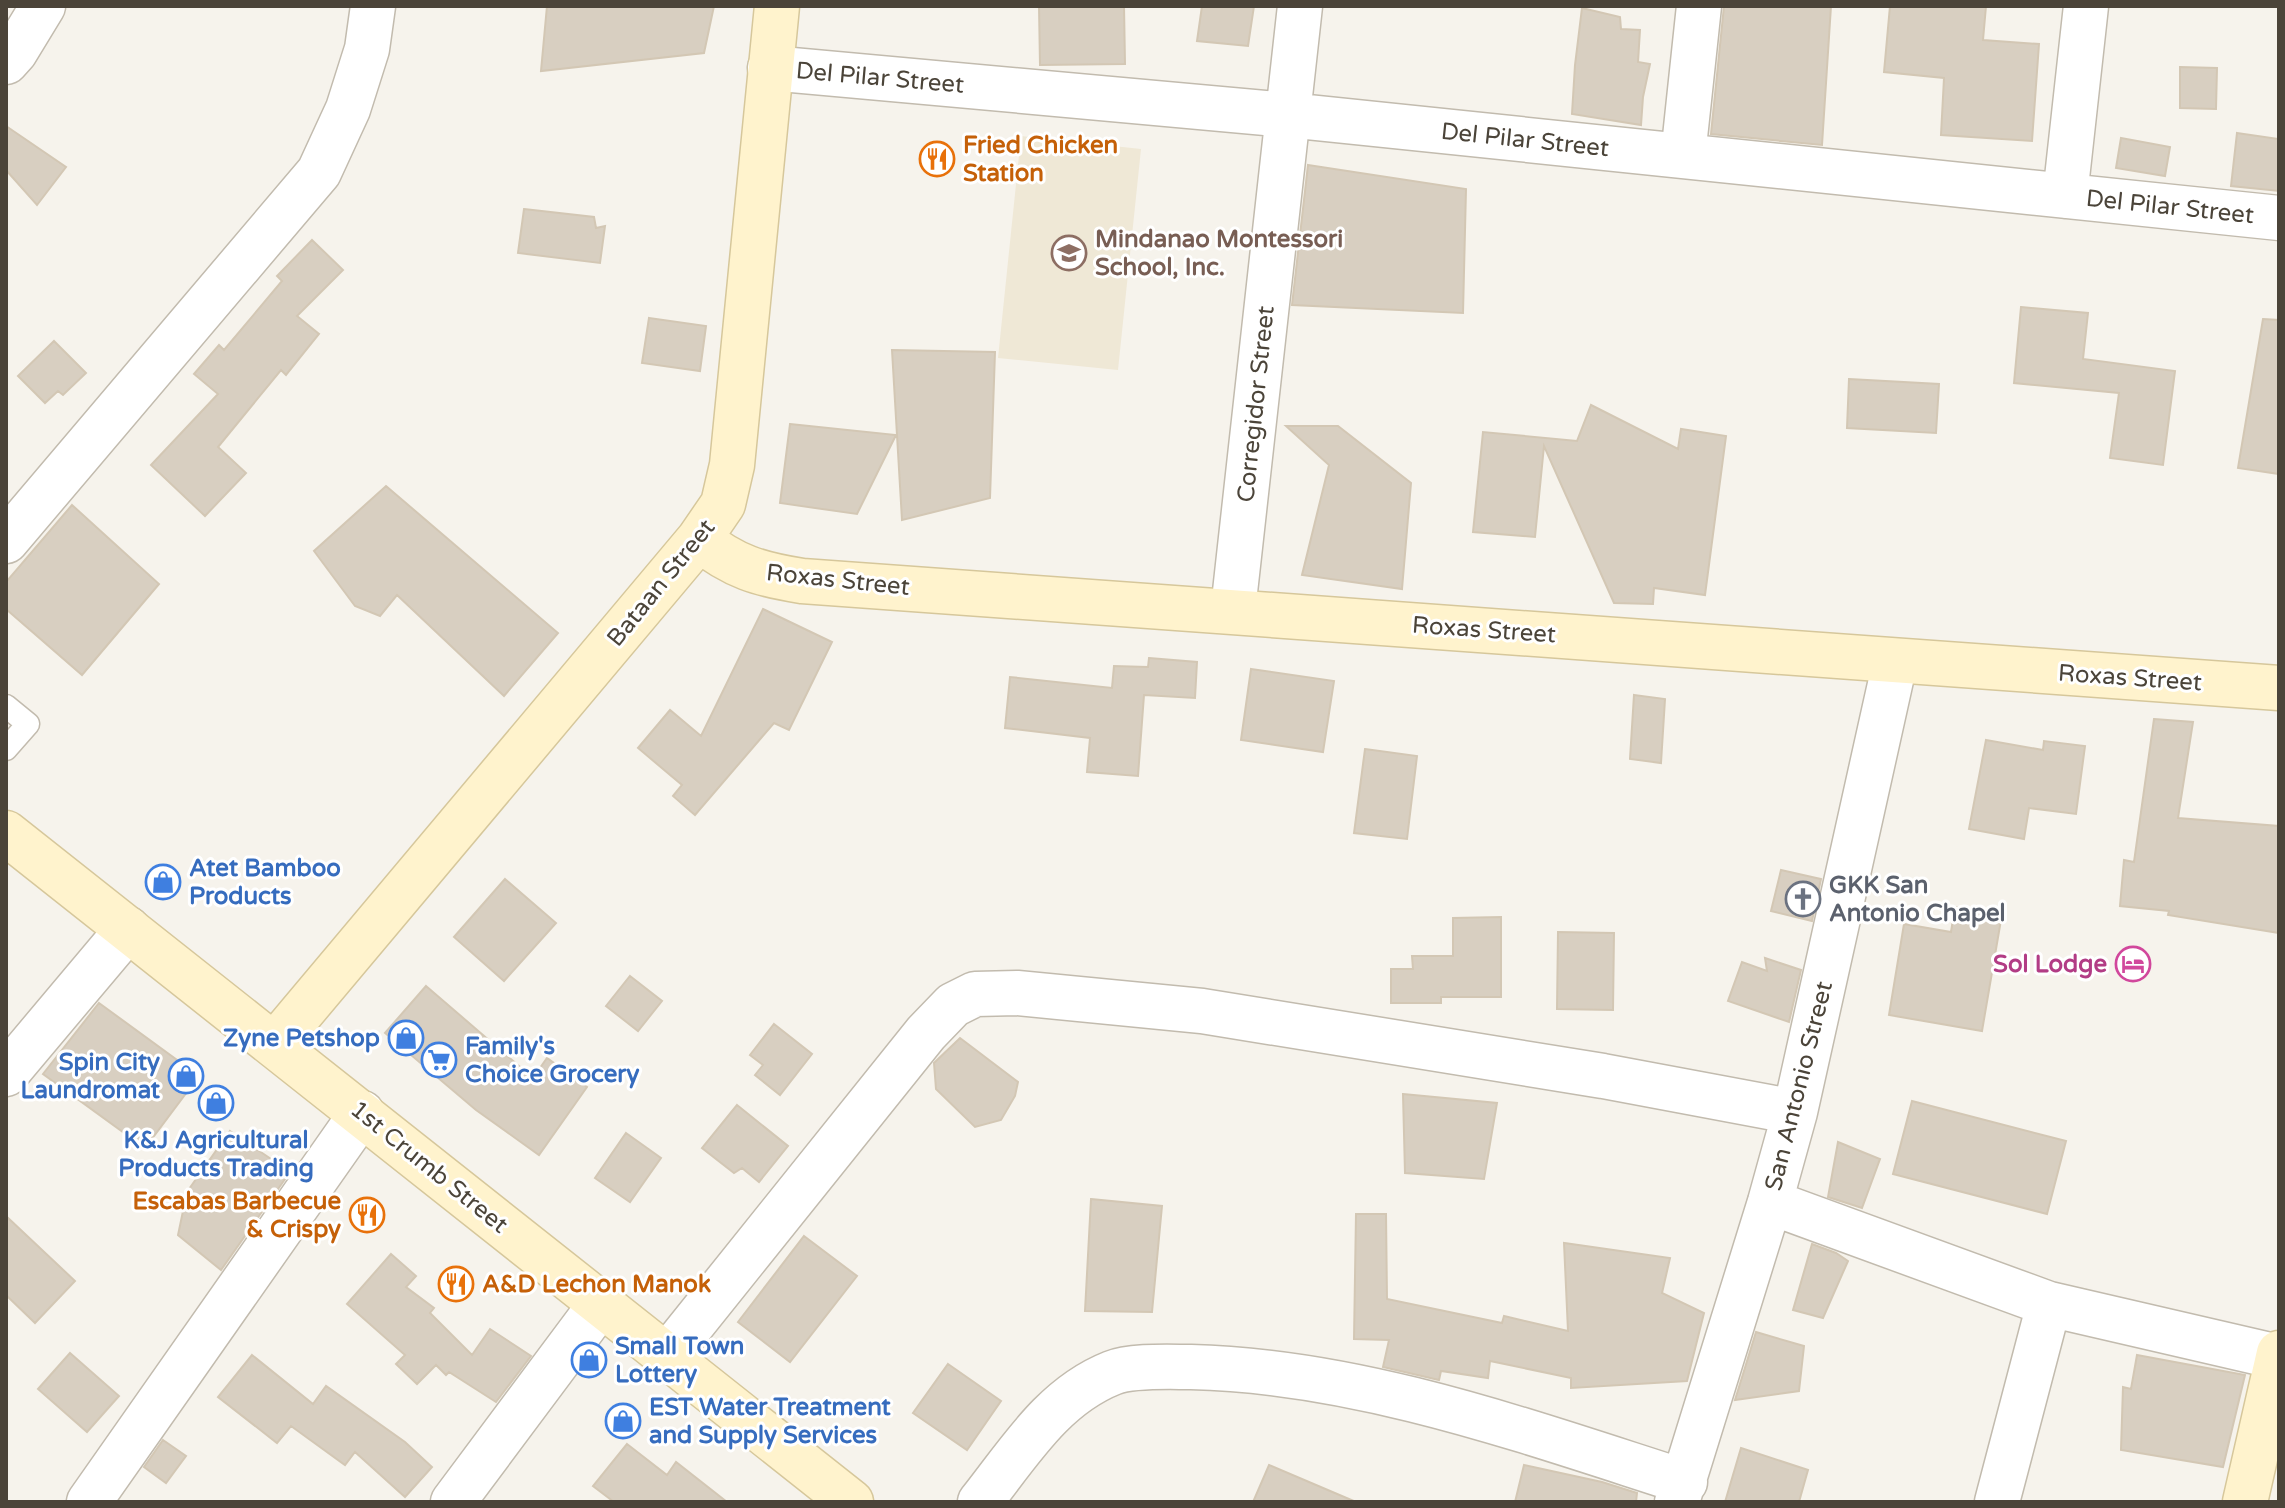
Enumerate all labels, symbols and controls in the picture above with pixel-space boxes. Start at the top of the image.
street label: Del Pilar Street [795,56,965,100]
street label: Del Pilar Street [1440,117,1610,163]
place label: Fried Chicken Station [963,131,1118,188]
restaurant icon: Fried Chicken Station [918,140,956,178]
street label: Del Pilar Street [2085,184,2255,230]
place label: Mindanao Montessori School, Inc. [1095,225,1343,282]
school or university icon: Mindanao Montessori School, Inc. [1050,234,1088,272]
street label: Corregidor Street [1231,304,1281,504]
street label: Bataan Street [601,513,721,653]
street label: Roxas Street [765,558,911,602]
street label: Roxas Street [1411,611,1557,649]
street label: Roxas Street [2057,659,2203,697]
place label: Atet Bamboo Products [189,854,341,911]
shop icon: Atet Bamboo Products [144,863,182,901]
place label: GKK San Antonio Chapel [1829,871,2006,928]
church icon: GKK San Antonio Chapel [1784,880,1822,918]
hotel icon: Sol Lodge [2114,945,2152,983]
place label: Sol Lodge [1993,950,2107,979]
street label: San Antonio Street [1759,978,1839,1194]
shop icon: Zyne Petshop [387,1019,425,1057]
place label: Zyne Petshop [223,1024,380,1053]
place label: Family's Choice Grocery [465,1032,639,1089]
supermarket icon: Family's Choice Grocery [420,1041,458,1079]
place label: Spin City Laundromat [21,1048,161,1105]
shop icon: Spin City Laundromat [167,1057,205,1095]
shop icon: K&J Agricultural Products Trading [197,1084,235,1122]
street label: 1st Crumb Street [344,1095,514,1239]
place label: K&J Agricultural Products Trading [118,1126,314,1183]
place label: Escabas Barbecue & Crispy [133,1187,341,1244]
restaurant icon: Escabas Barbecue & Crispy [348,1196,386,1234]
restaurant icon: A&D Lechon Manok [437,1265,475,1303]
place label: A&D Lechon Manok [482,1270,711,1299]
place label: Small Town Lottery [615,1332,744,1389]
shop icon: Small Town Lottery [570,1341,608,1379]
place label: EST Water Treatment and Supply Services [649,1393,891,1450]
shop icon: EST Water Treatment and Supply Services [604,1402,642,1440]

